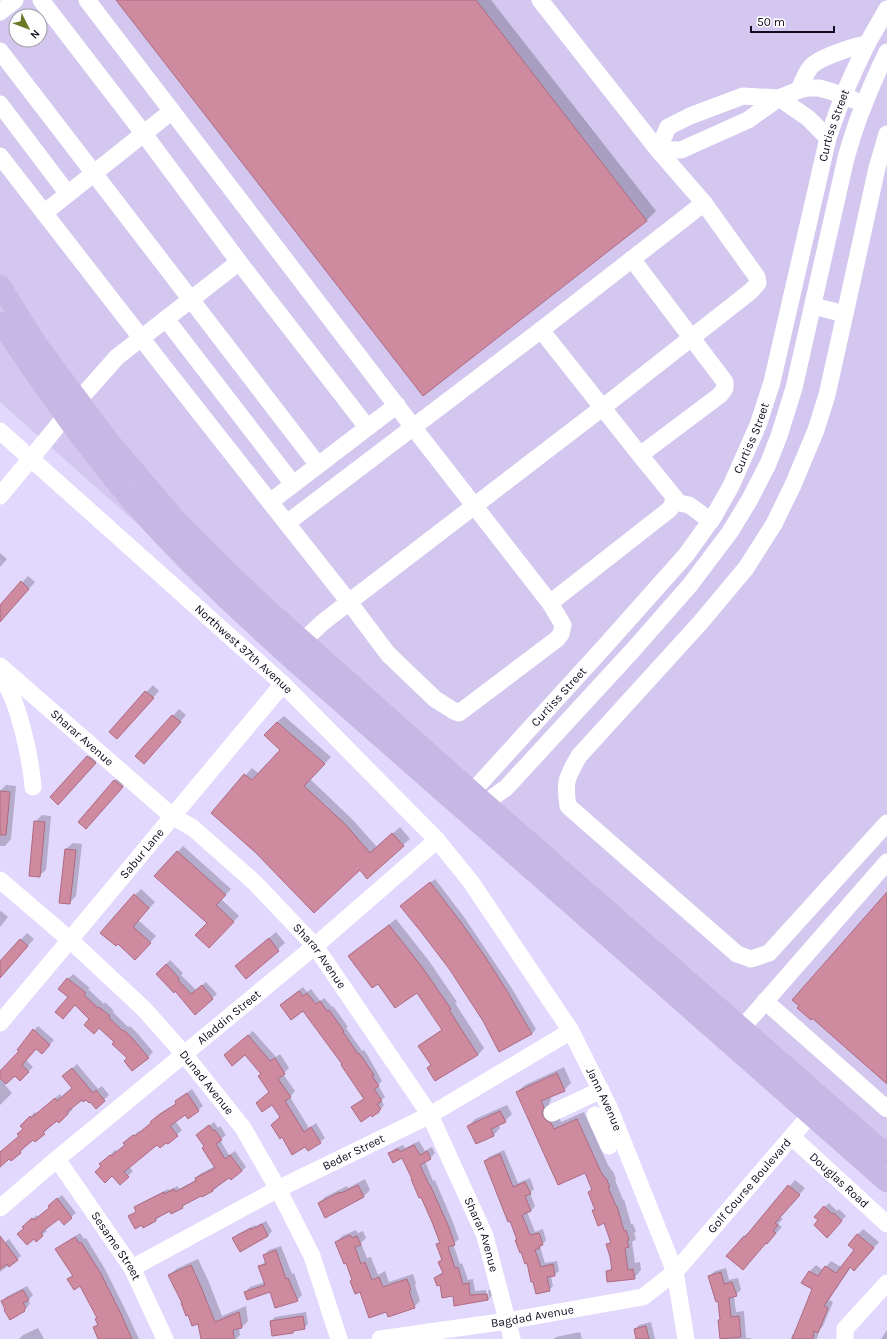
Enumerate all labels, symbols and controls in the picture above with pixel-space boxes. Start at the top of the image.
north arrow [8,8,48,48]
scale bar [751,8,834,34]
text: 50 m [757,15,785,29]
text: N [28,27,43,42]
street label: Curtiss Street [816,86,852,163]
street label: Curtiss Street [730,400,772,476]
street label: Northwest 37th Avenue [192,602,295,696]
street label: Curtiss Street [528,664,590,729]
street label: Sharar Avenue [48,706,116,769]
street label: Sabur Lane [117,826,167,882]
street label: Sharar Avenue [290,920,349,991]
street label: Aladdin Street [194,987,264,1047]
street label: Dunad Avenue [177,1047,237,1118]
street label: Jann Avenue [583,1065,625,1133]
street label: Beder Street [320,1131,387,1173]
street label: Golf Course Boulevard [705,1135,794,1236]
street label: Douglas Road [807,1150,872,1211]
street label: Sharar Avenue [461,1195,501,1273]
street label: Sesame Street [88,1209,144,1283]
street label: Bagdad Avenue [490,1302,575,1330]

